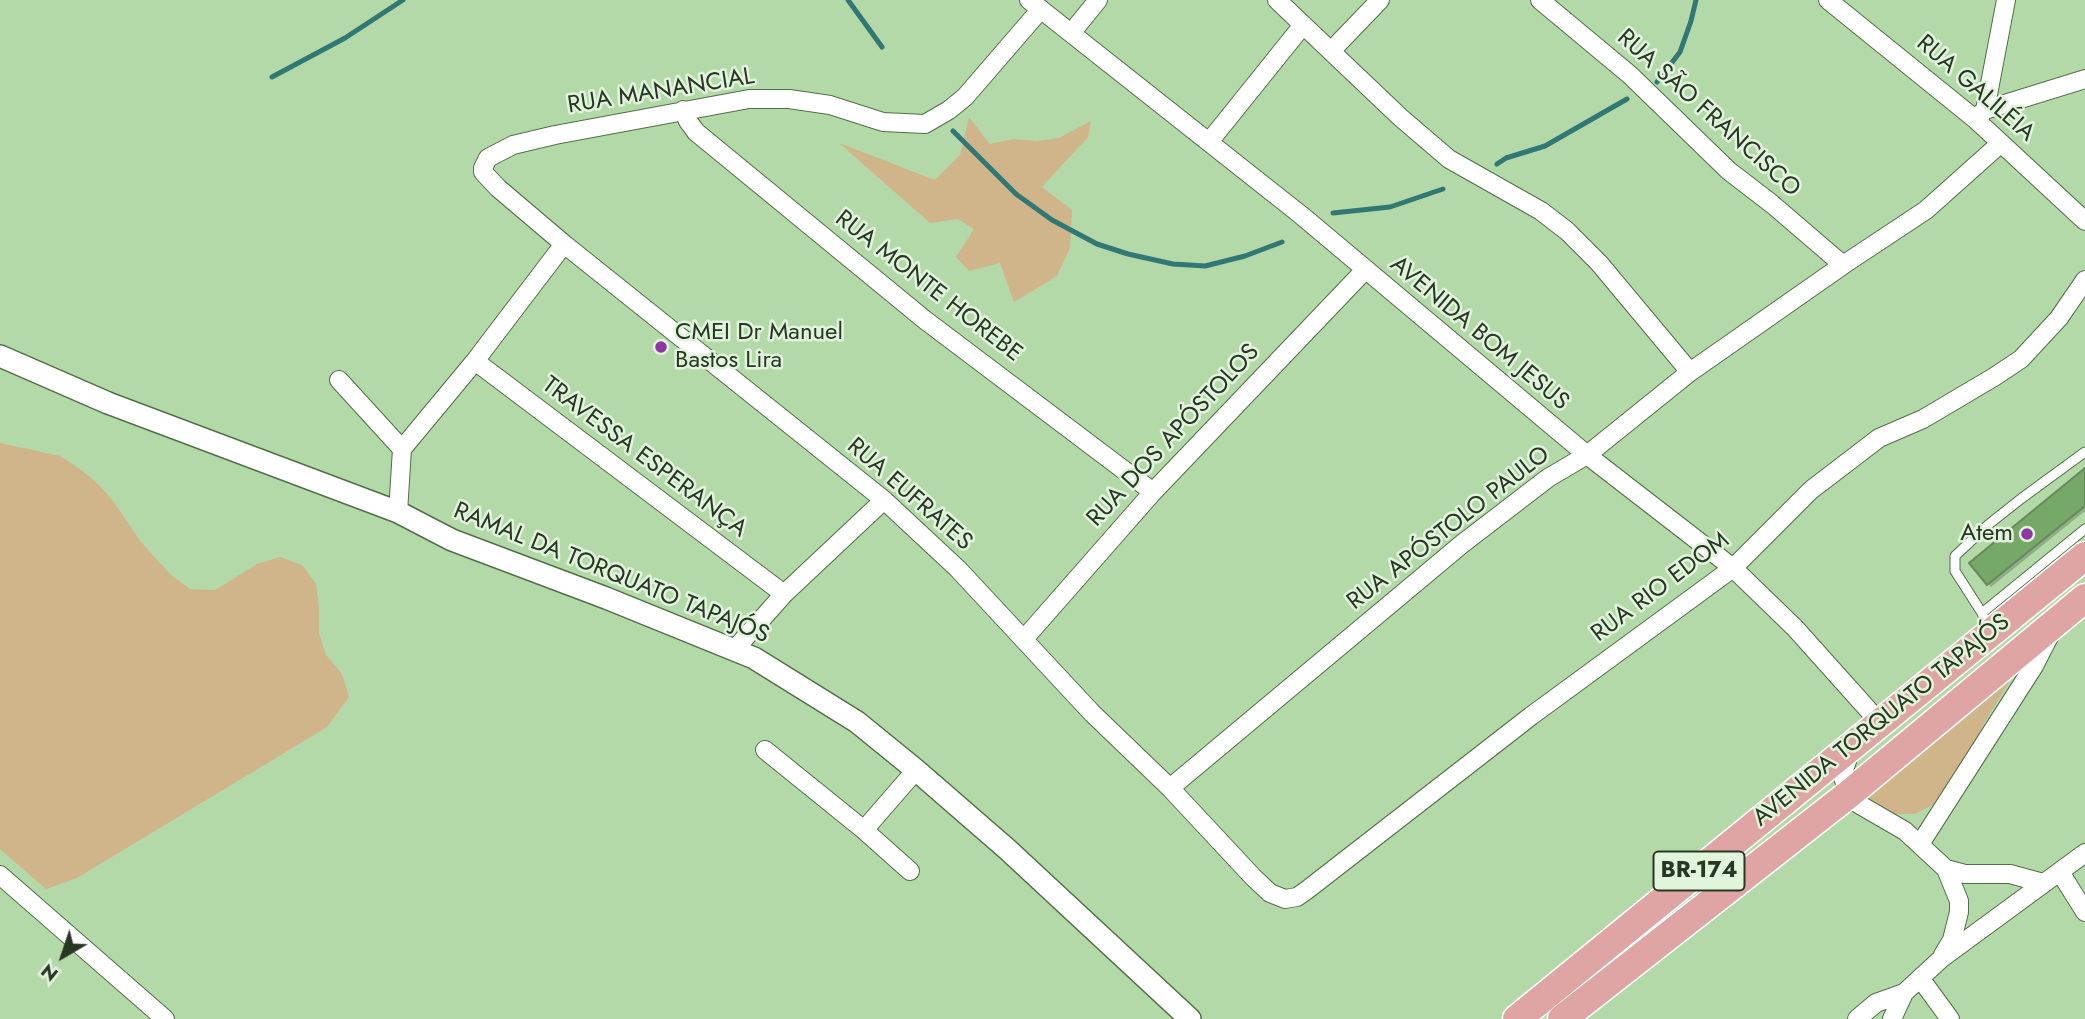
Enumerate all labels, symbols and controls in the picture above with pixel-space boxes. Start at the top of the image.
street label: RUA SÃO FRANCISCO [1610,24,1806,204]
street label: RUA GALILÉIA [1910,30,2040,148]
street label: RUA MANANCIAL [566,63,756,121]
street label: RUA MONTE HOREBE [829,205,1027,369]
street label: AVENIDA BOM JESUS [1384,251,1574,417]
place label: CMEI Dr Manuel Bastos Lira [675,319,843,375]
marker: CMEI Dr Manuel Bastos Lira [653,339,669,355]
street label: RUA DOS APÓSTOLOS [1082,339,1266,533]
street label: TRAVESSA ESPERANÇA [536,371,752,545]
street label: RUA EUFRATES [840,433,978,557]
street label: RUA APÓSTOLO PAULO [1342,441,1556,617]
street label: RAMAL DA TORQUATO TAPAJÓS [449,497,773,651]
place label: Atem [1960,520,2013,548]
marker: Atem [2019,526,2035,542]
street label: RUA RIO EDOM [1586,527,1736,649]
street label: AVENIDA TORQUATO TAPAJÓS [1748,608,2016,834]
road number: BR-174 [1654,852,1744,890]
north arrow [28,921,98,991]
text: N [35,957,64,988]

